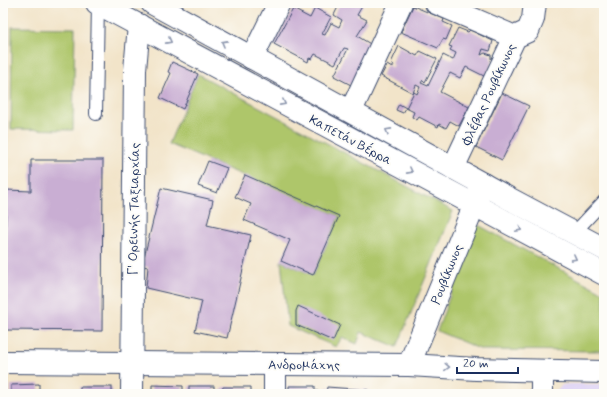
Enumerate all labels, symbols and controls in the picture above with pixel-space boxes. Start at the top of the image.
one-way arrow [165,36,172,44]
one-way arrow [221,40,228,47]
street label: Φλέβας Ρουβίκωνος [458,41,520,149]
one-way arrow [279,98,287,105]
street label: Καπετάν Βέρρα [306,111,395,169]
one-way arrow [385,129,392,136]
street label: Γ' Ορεινής Ταξιαρχίας [125,142,144,275]
one-way arrow [406,166,413,173]
one-way arrow [515,224,523,232]
street label: Ρουβίκωνος [428,242,467,307]
one-way arrow [569,253,577,260]
scale bar [457,349,518,375]
text: 20 m [463,356,489,372]
street label: Ανδρομάχης [268,357,340,374]
one-way arrow [444,363,450,372]

